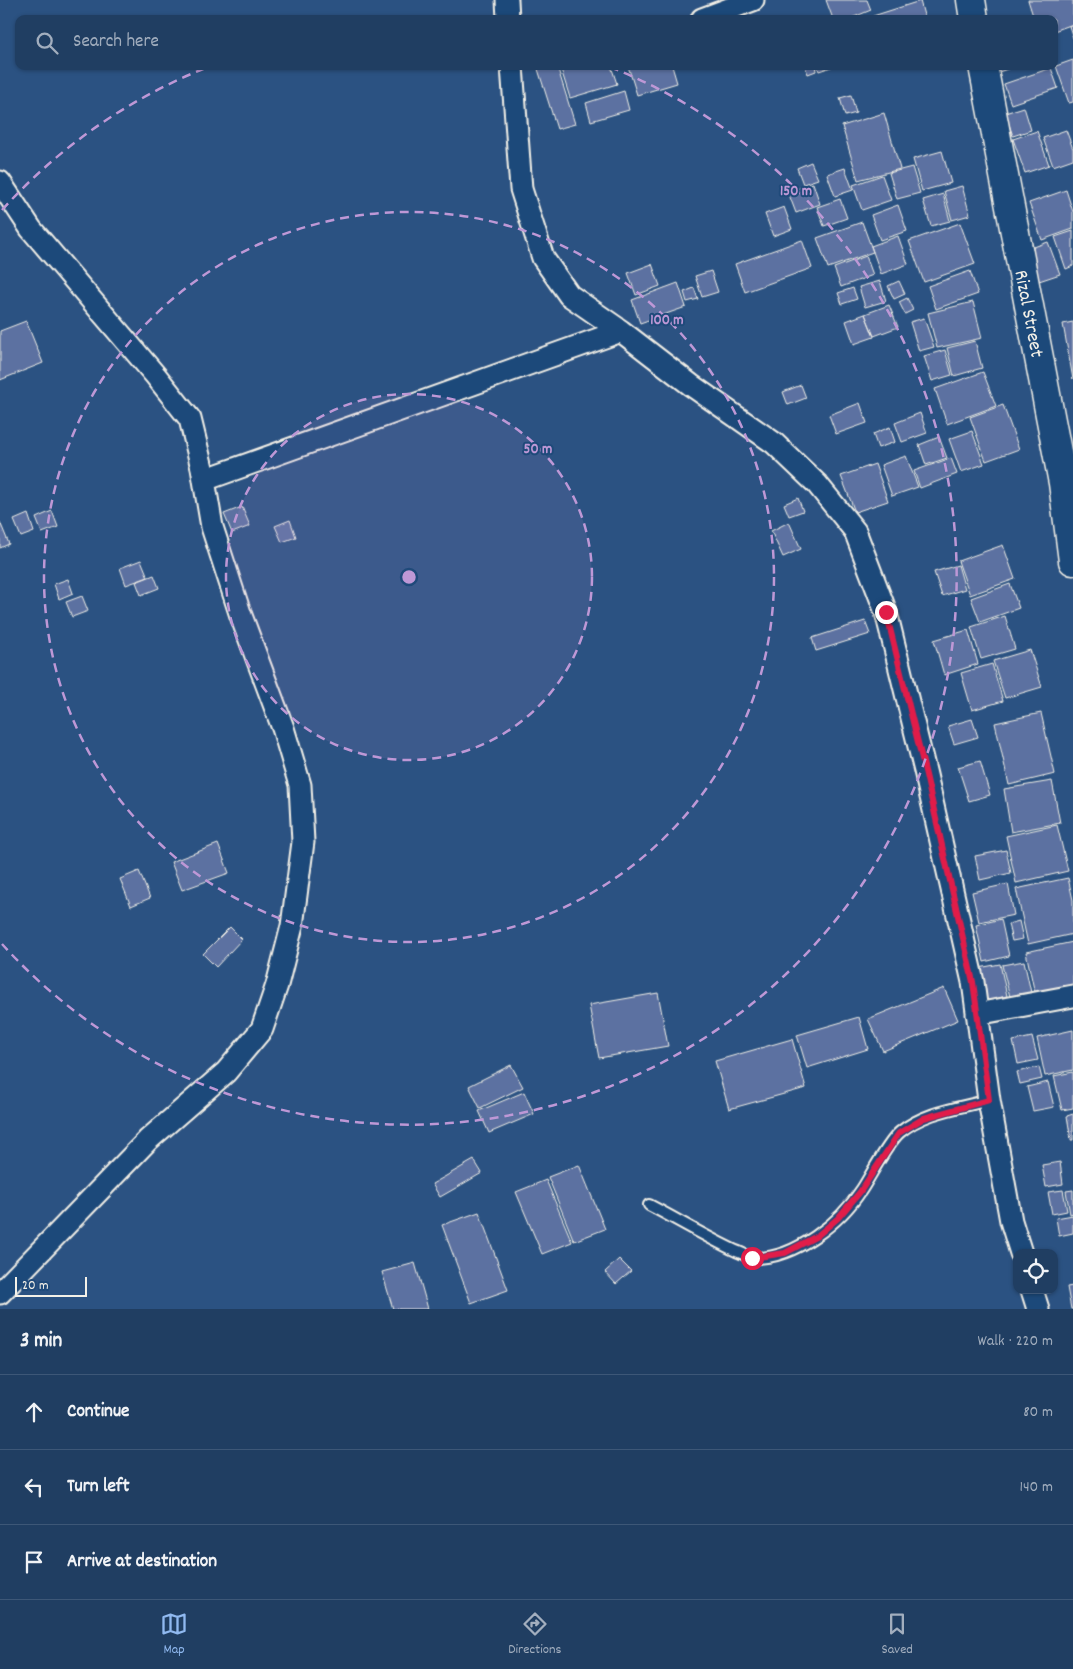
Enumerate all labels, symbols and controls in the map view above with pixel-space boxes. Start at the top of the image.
search box [15,15,1058,70]
icon: search [33,29,61,57]
text: Search here [73,29,159,56]
text: 150 m [780,181,812,203]
street label: Rizal Street [1005,268,1050,360]
text: 100 m [650,310,684,332]
text: 50 m [524,439,552,461]
centre of rings [400,568,418,586]
route end [875,601,898,624]
route start [741,1247,764,1270]
map controls [1013,1249,1058,1294]
button: locate [1013,1249,1058,1294]
scale bar [15,1274,88,1297]
text: 20 m [22,1276,49,1296]
text: 3 min [20,1327,62,1357]
text: Walk · 220 m [978,1330,1053,1353]
icon: ahead [20,1398,48,1426]
text: Continue [67,1399,129,1426]
text: 80 m [1023,1401,1053,1424]
icon: left [20,1473,48,1501]
text: Turn left [67,1474,130,1501]
text: 140 m [1019,1476,1053,1499]
icon: arrive [20,1548,48,1576]
text: Arrive at destination [67,1549,217,1576]
tab: Map [160,1610,188,1660]
tab: Directions [508,1610,561,1660]
tab: Saved [882,1610,913,1660]

